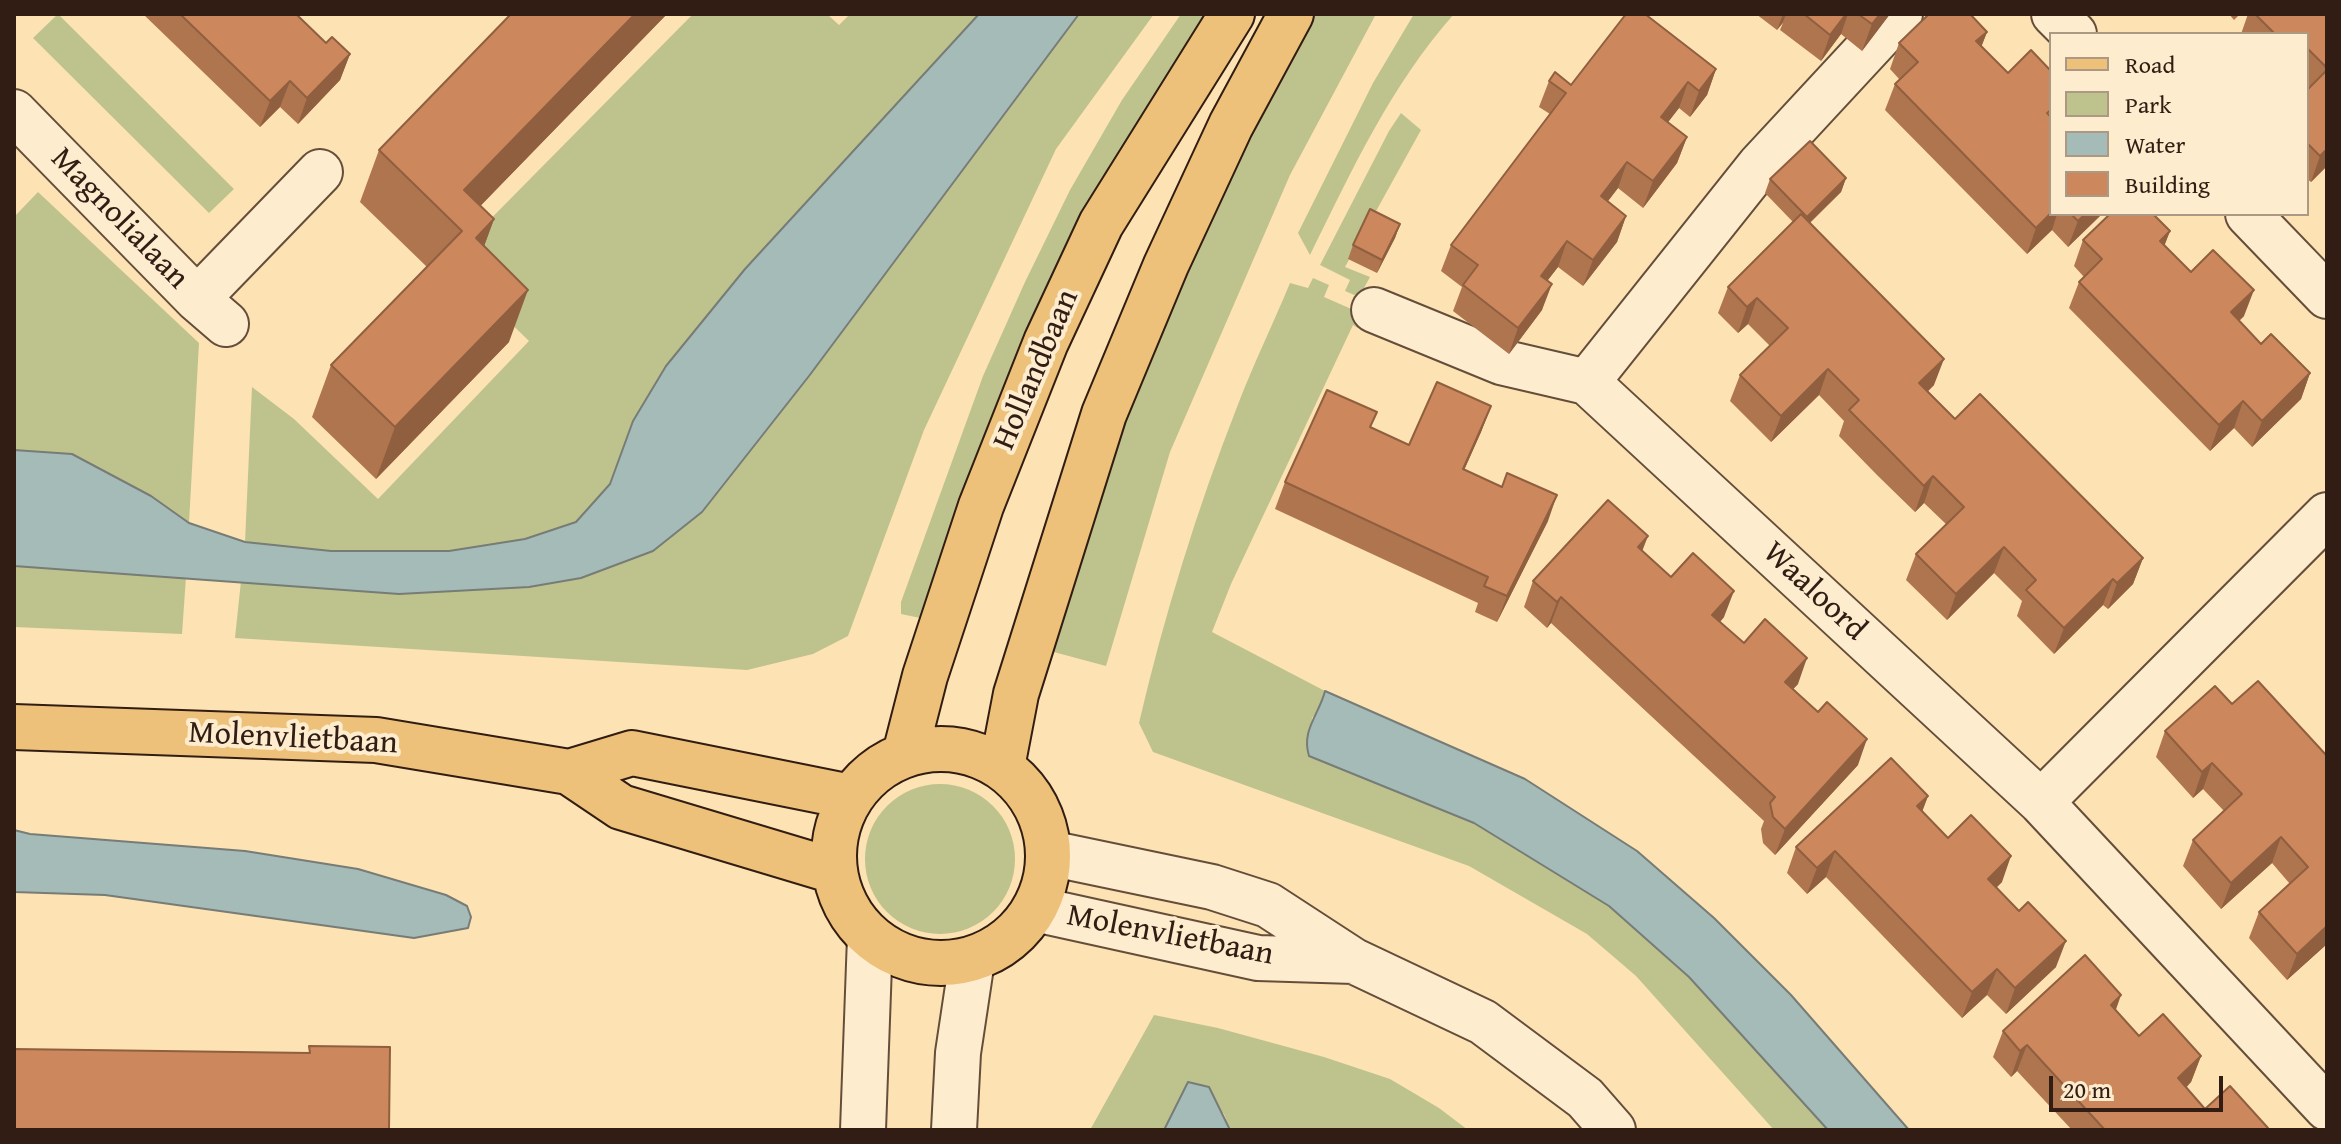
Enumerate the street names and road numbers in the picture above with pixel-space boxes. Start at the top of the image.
street label: Magnolialaan [42,140,196,298]
street label: Hollandbaan [986,284,1088,456]
street label: Waaloord [1754,534,1874,650]
street label: Molenvlietbaan [187,714,399,764]
street label: Molenvlietbaan [1063,897,1277,975]

